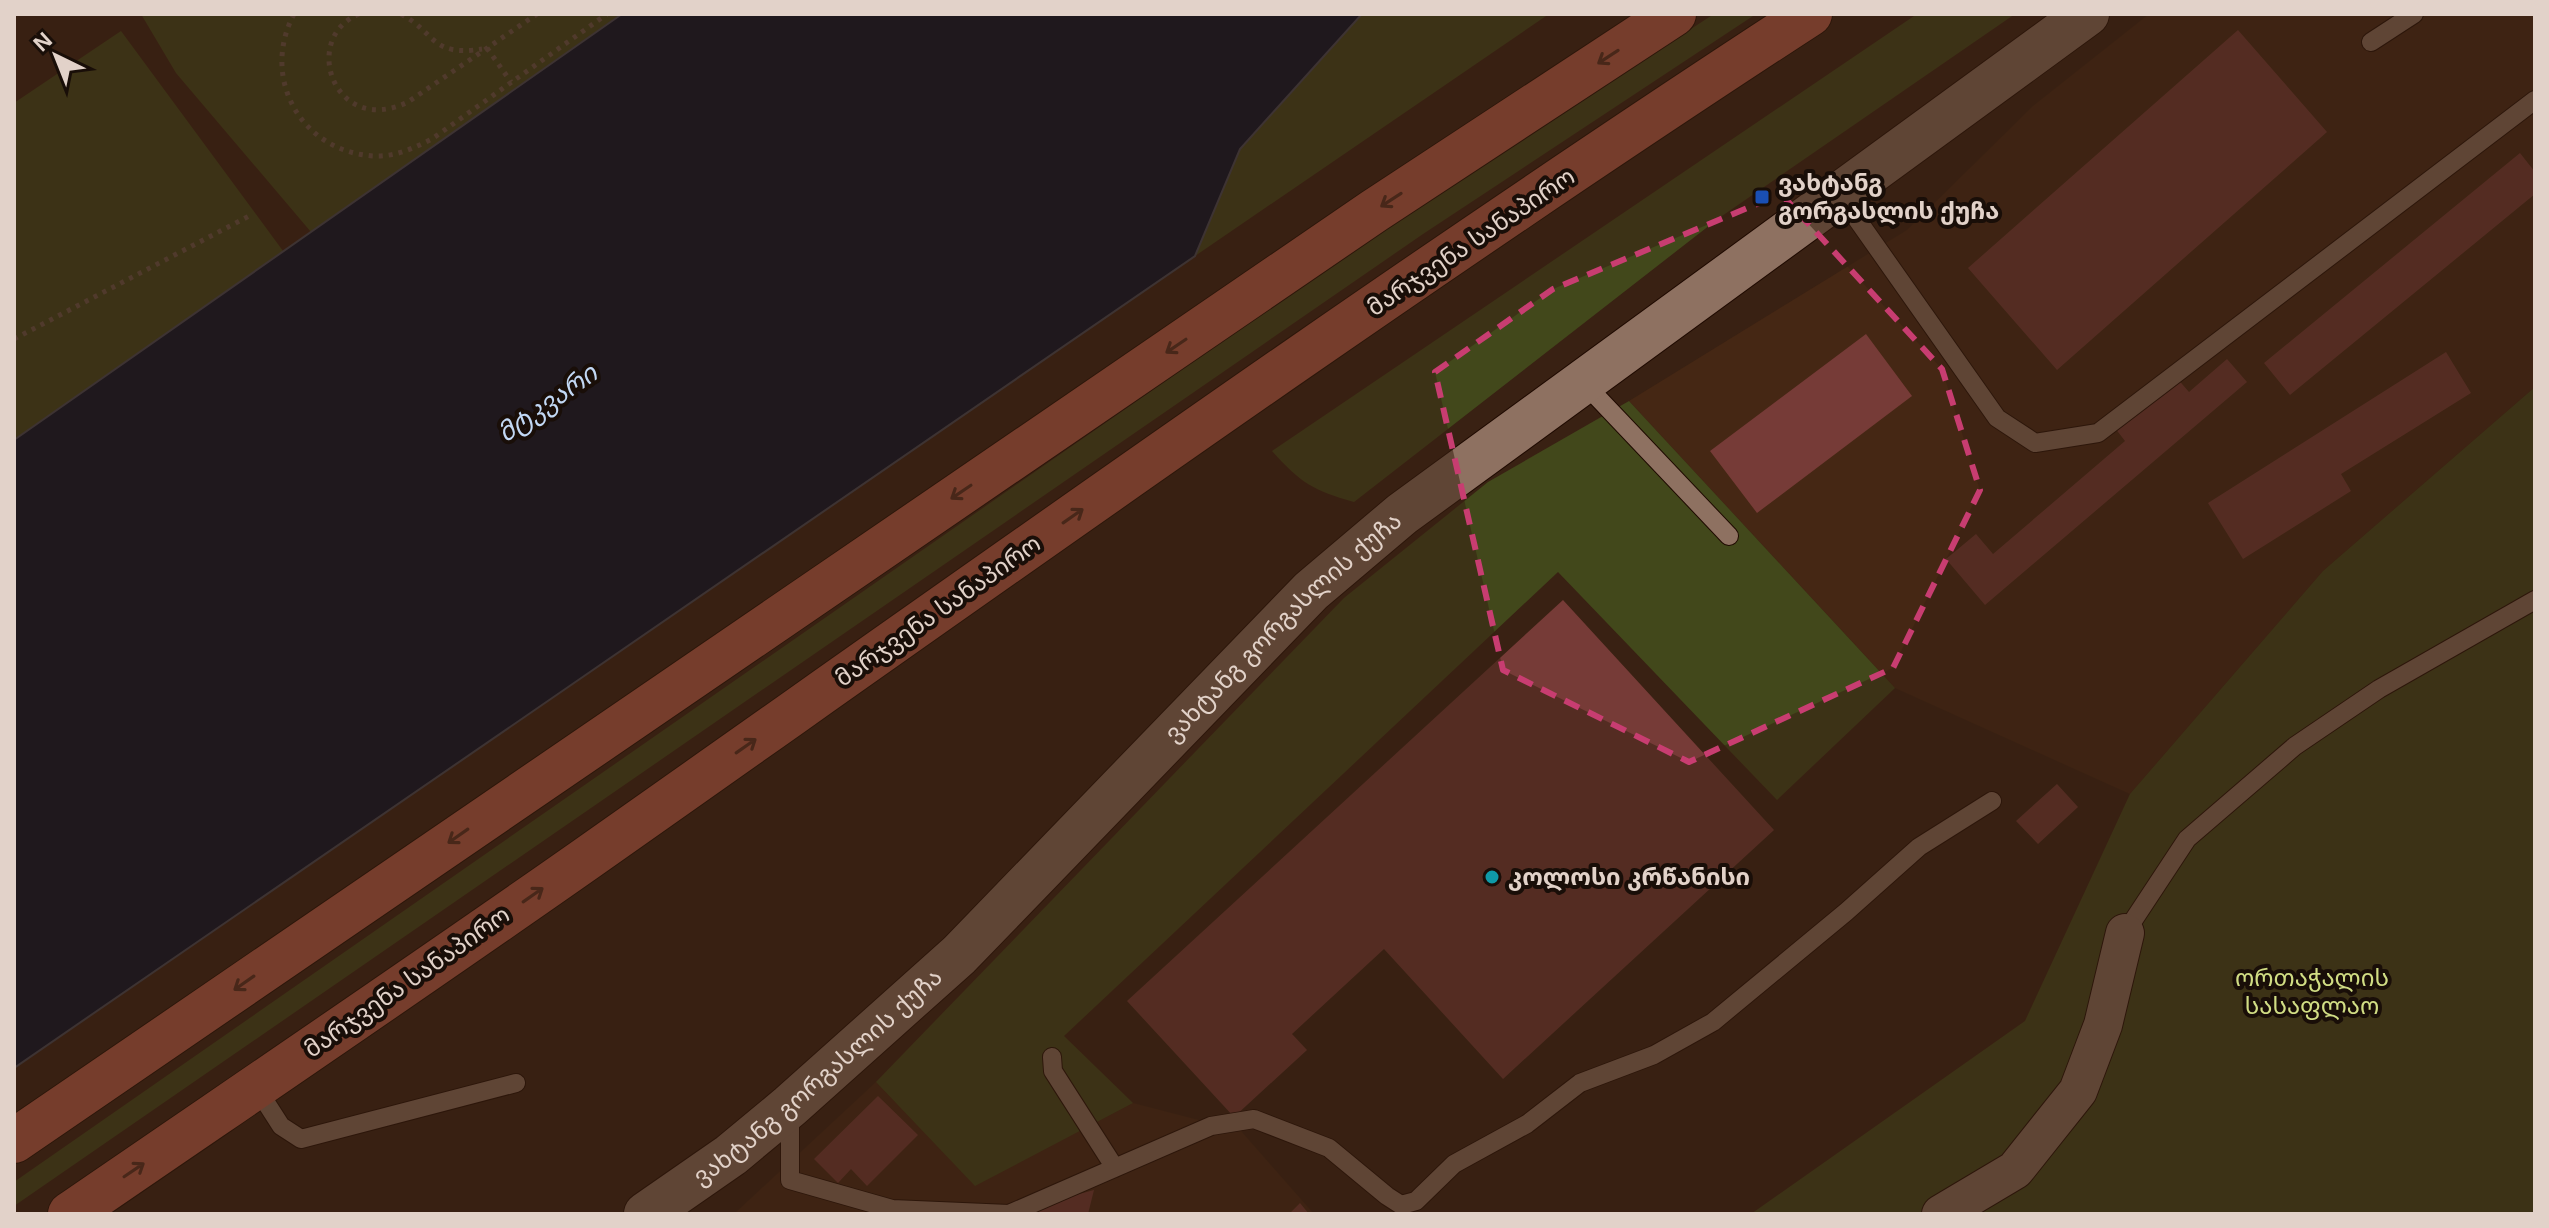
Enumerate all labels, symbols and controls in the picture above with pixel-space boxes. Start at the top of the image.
north arrow [16,16,96,96]
text: N [28,27,57,56]
one-way arrow [1598,49,1620,65]
street label: მარჯვენა სანაპირო [1362,162,1580,322]
place label: ვახტანგ გორგასლის ქუჩა [1778,169,1999,225]
marker: ვახტანგ გორგასლის ქუჩა [1753,188,1771,206]
one-way arrow [1381,192,1403,208]
one-way arrow [1166,338,1188,354]
water label: მტკვარი [491,357,604,449]
one-way arrow [951,484,973,500]
street label: ვახტანგ გორგასლის ქუჩა [1159,507,1407,748]
one-way arrow [1061,508,1083,524]
street label: მარჯვენა სანაპირო [830,529,1046,693]
one-way arrow [734,738,756,754]
one-way arrow [447,828,469,844]
place label: კოლოსი კრწანისი [1508,863,1750,891]
marker: კოლოსი კრწანისი [1483,868,1501,886]
one-way arrow [521,887,543,903]
street label: მარჯვენა სანაპირო [299,900,515,1064]
street label: ვახტანგ გორგასლის ქუჩა [688,963,947,1191]
park label: ორთაჭალის სასაფლაო [2235,964,2389,1020]
one-way arrow [233,975,255,991]
one-way arrow [123,1162,145,1178]

